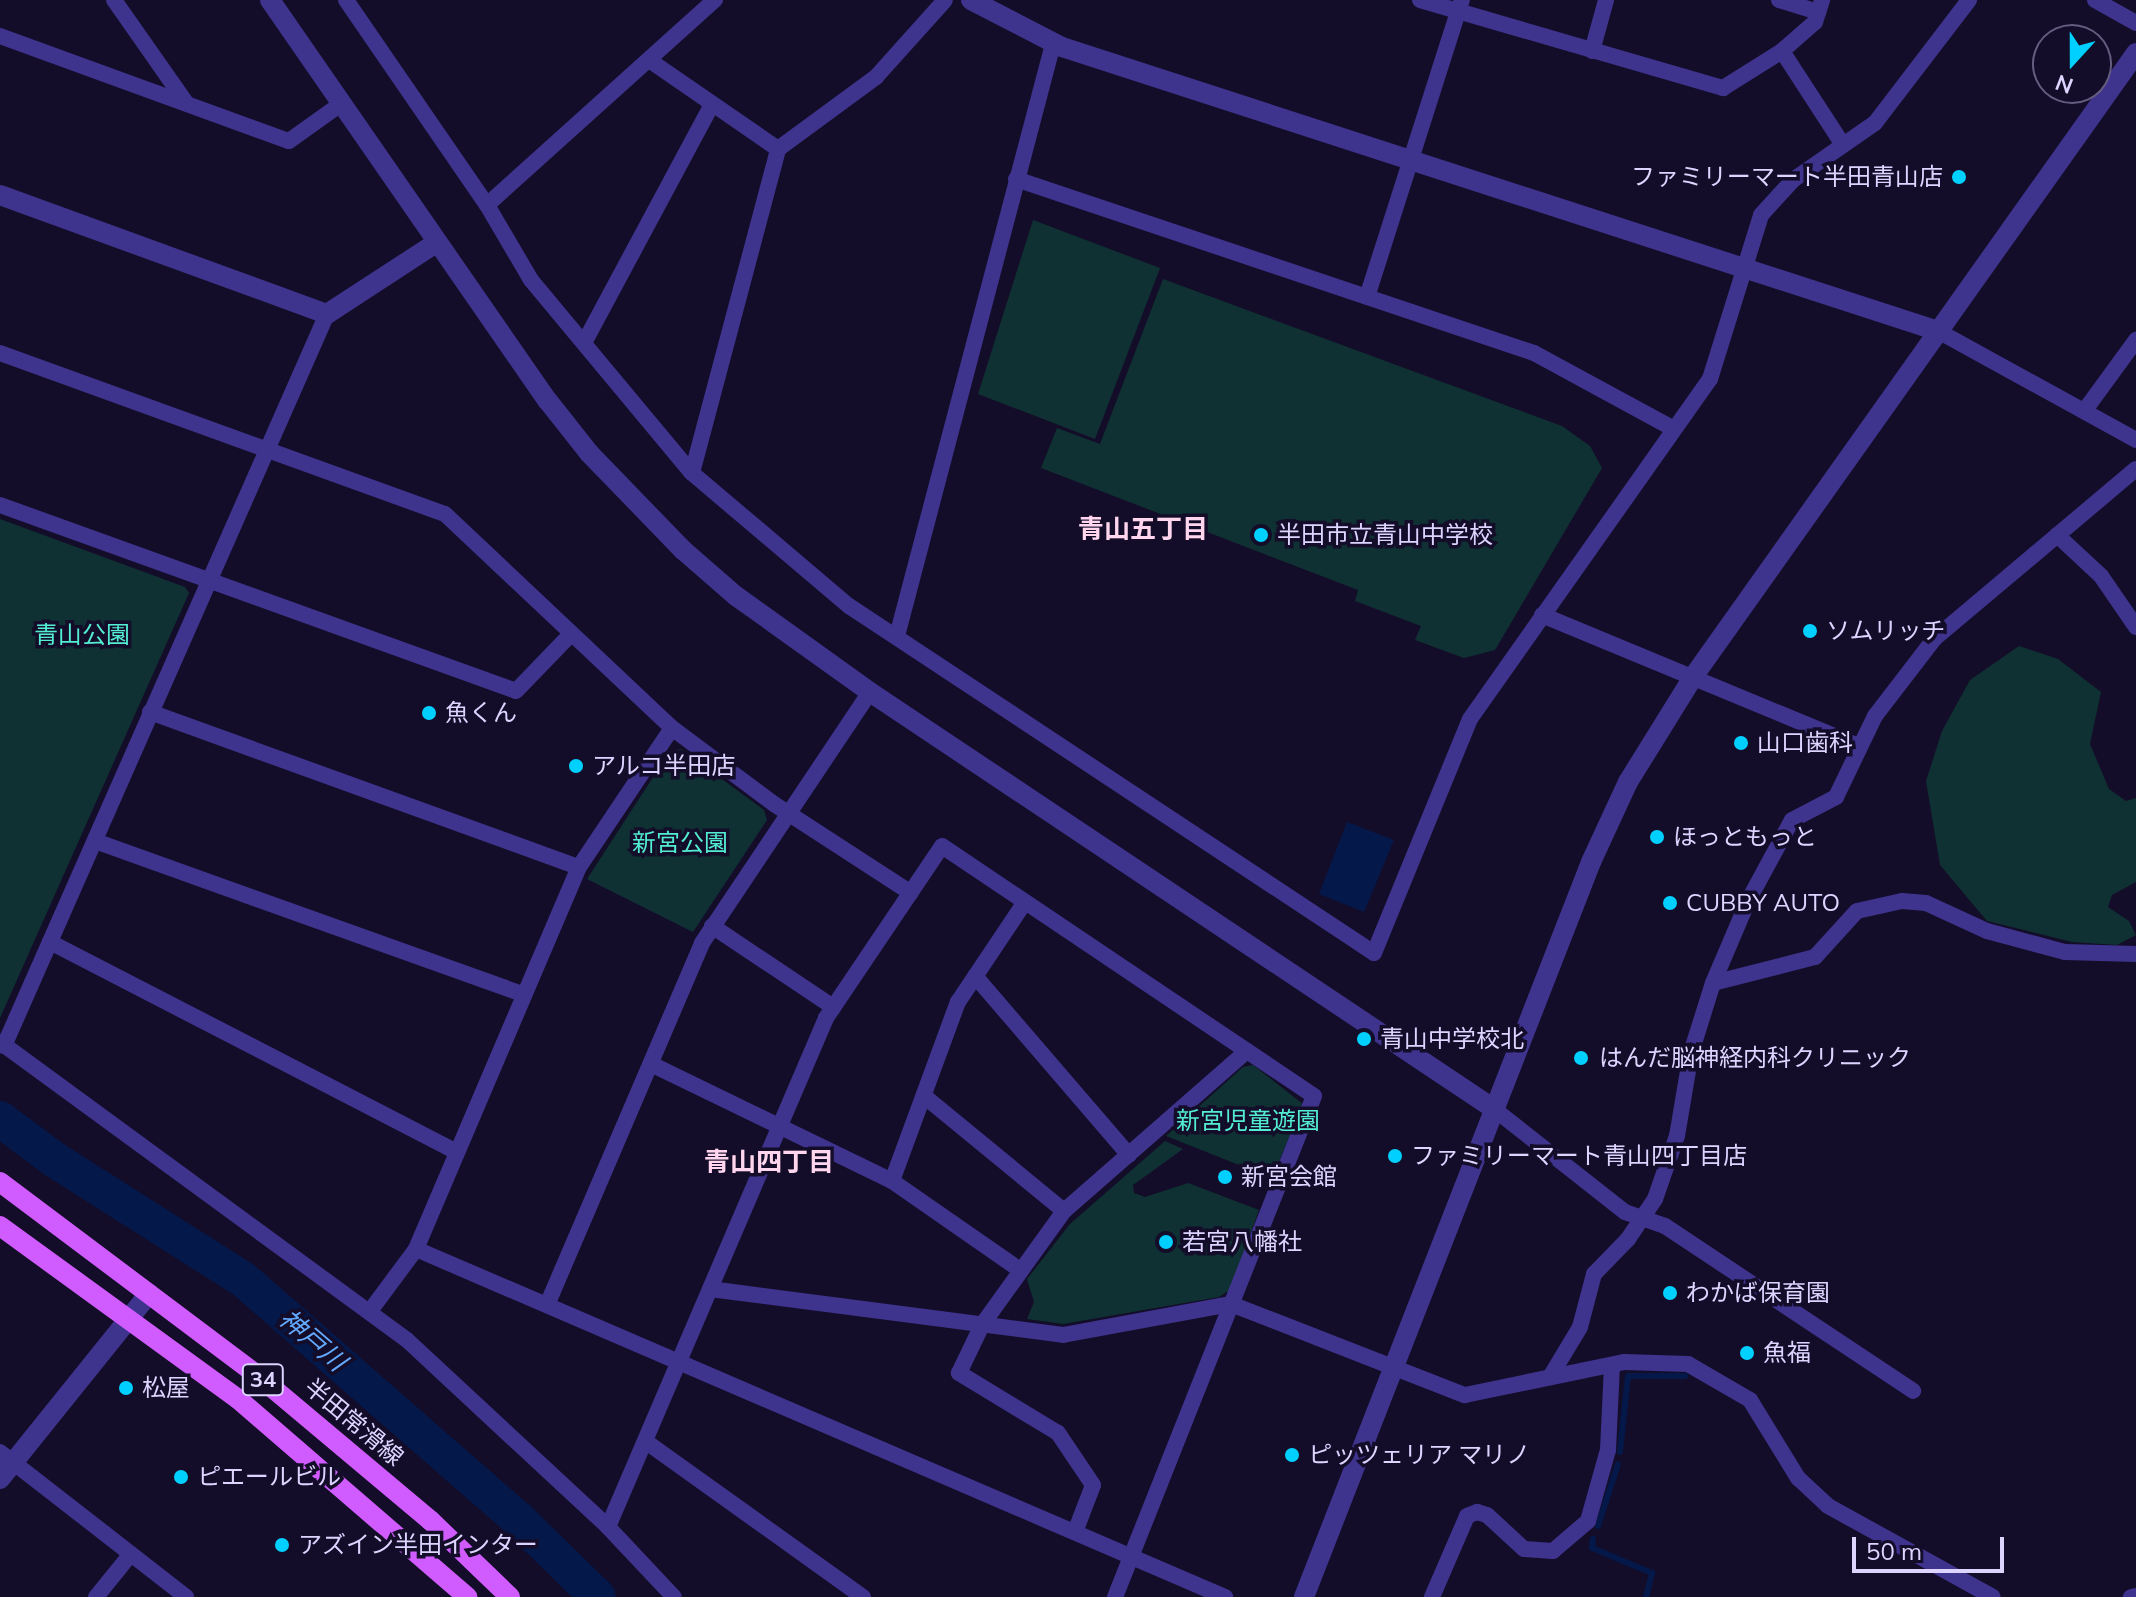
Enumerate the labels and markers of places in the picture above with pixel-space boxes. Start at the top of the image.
place label: ファミリーマート半田青山店 [1631,163,1943,191]
marker: ファミリーマート半田青山店 [1950,168,1968,186]
place label: 半田市立青山中学校 [1277,521,1493,549]
marker: 半田市立青山中学校 [1252,526,1270,544]
place label: ソムリッチ [1826,617,1946,645]
marker: ソムリッチ [1801,622,1819,640]
place label: 魚くん [445,699,517,727]
marker: 魚くん [420,704,438,722]
place label: 山口歯科 [1757,729,1853,757]
marker: 山口歯科 [1732,734,1750,752]
place label: アルコ半田店 [592,752,736,780]
marker: アルコ半田店 [567,757,585,775]
place label: ほっともっと [1673,823,1817,851]
marker: ほっともっと [1648,828,1666,846]
place label: CUBBY AUTO [1686,889,1840,917]
marker: CUBBY AUTO [1661,894,1679,912]
place label: 青山中学校北 [1380,1025,1524,1053]
marker: 青山中学校北 [1355,1030,1373,1048]
place label: はんだ脳神経内科クリニック [1599,1044,1911,1072]
marker: はんだ脳神経内科クリニック [1570,1047,1592,1069]
place label: ファミリーマート青山四丁目店 [1411,1142,1747,1170]
marker: ファミリーマート青山四丁目店 [1386,1147,1404,1165]
place label: 新宮会館 [1241,1163,1337,1191]
marker: 新宮会館 [1216,1168,1234,1186]
place label: 若宮八幡社 [1182,1228,1302,1256]
marker: 若宮八幡社 [1157,1233,1175,1251]
place label: わかば保育園 [1686,1279,1830,1307]
marker: わかば保育園 [1661,1284,1679,1302]
place label: 魚福 [1763,1339,1811,1367]
marker: 魚福 [1738,1344,1756,1362]
place label: 松屋 [142,1374,190,1402]
marker: 松屋 [117,1379,135,1397]
place label: ピッツェリア マリノ [1308,1441,1530,1469]
marker: ピッツェリア マリノ [1283,1446,1301,1464]
place label: ピエールビル [197,1463,341,1491]
marker: ピエールビル [172,1468,190,1486]
place label: アズイン半田インター [298,1531,538,1559]
marker: アズイン半田インター [273,1536,291,1554]

